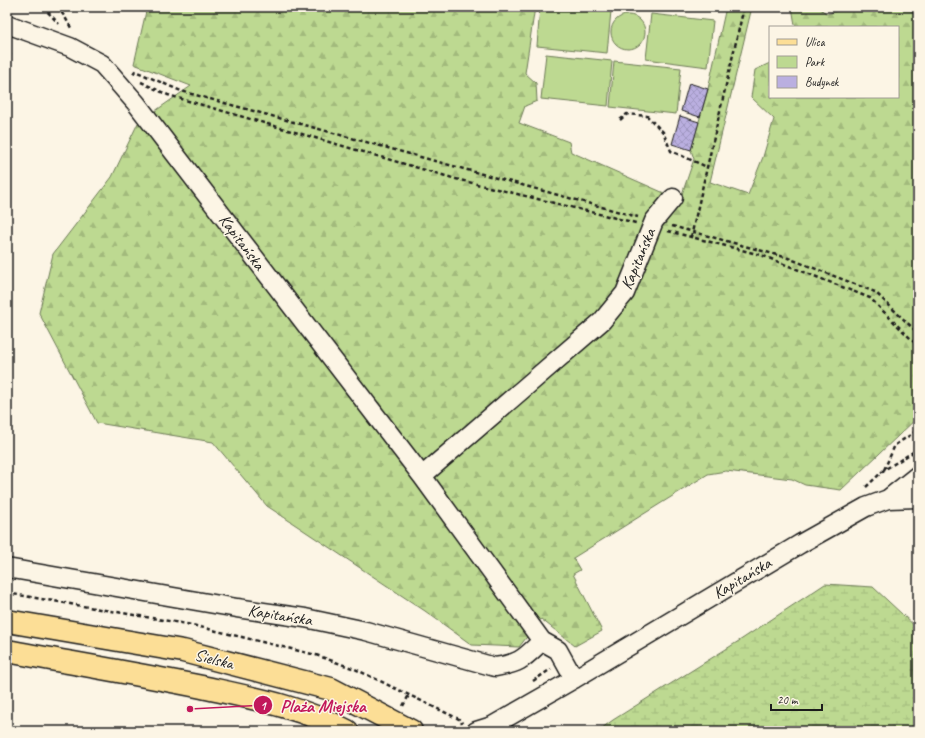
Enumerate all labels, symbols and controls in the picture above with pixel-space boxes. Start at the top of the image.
legend [769,26,899,98]
text: Ulica [805,34,826,50]
text: Park [805,54,826,70]
text: Budynek [805,74,840,90]
street label: Kapitańska [214,210,271,275]
street label: Kapitańska [616,224,661,293]
street label: Kapitańska [709,552,776,604]
street label: Kapitańska [247,600,315,631]
street label: Sielska [192,644,238,674]
scale bar [771,686,822,712]
callout: Plaża Miejska [253,690,374,720]
text: 20 m [777,692,799,708]
text: Plaża Miejska [280,695,368,717]
text: 1 [260,698,267,714]

